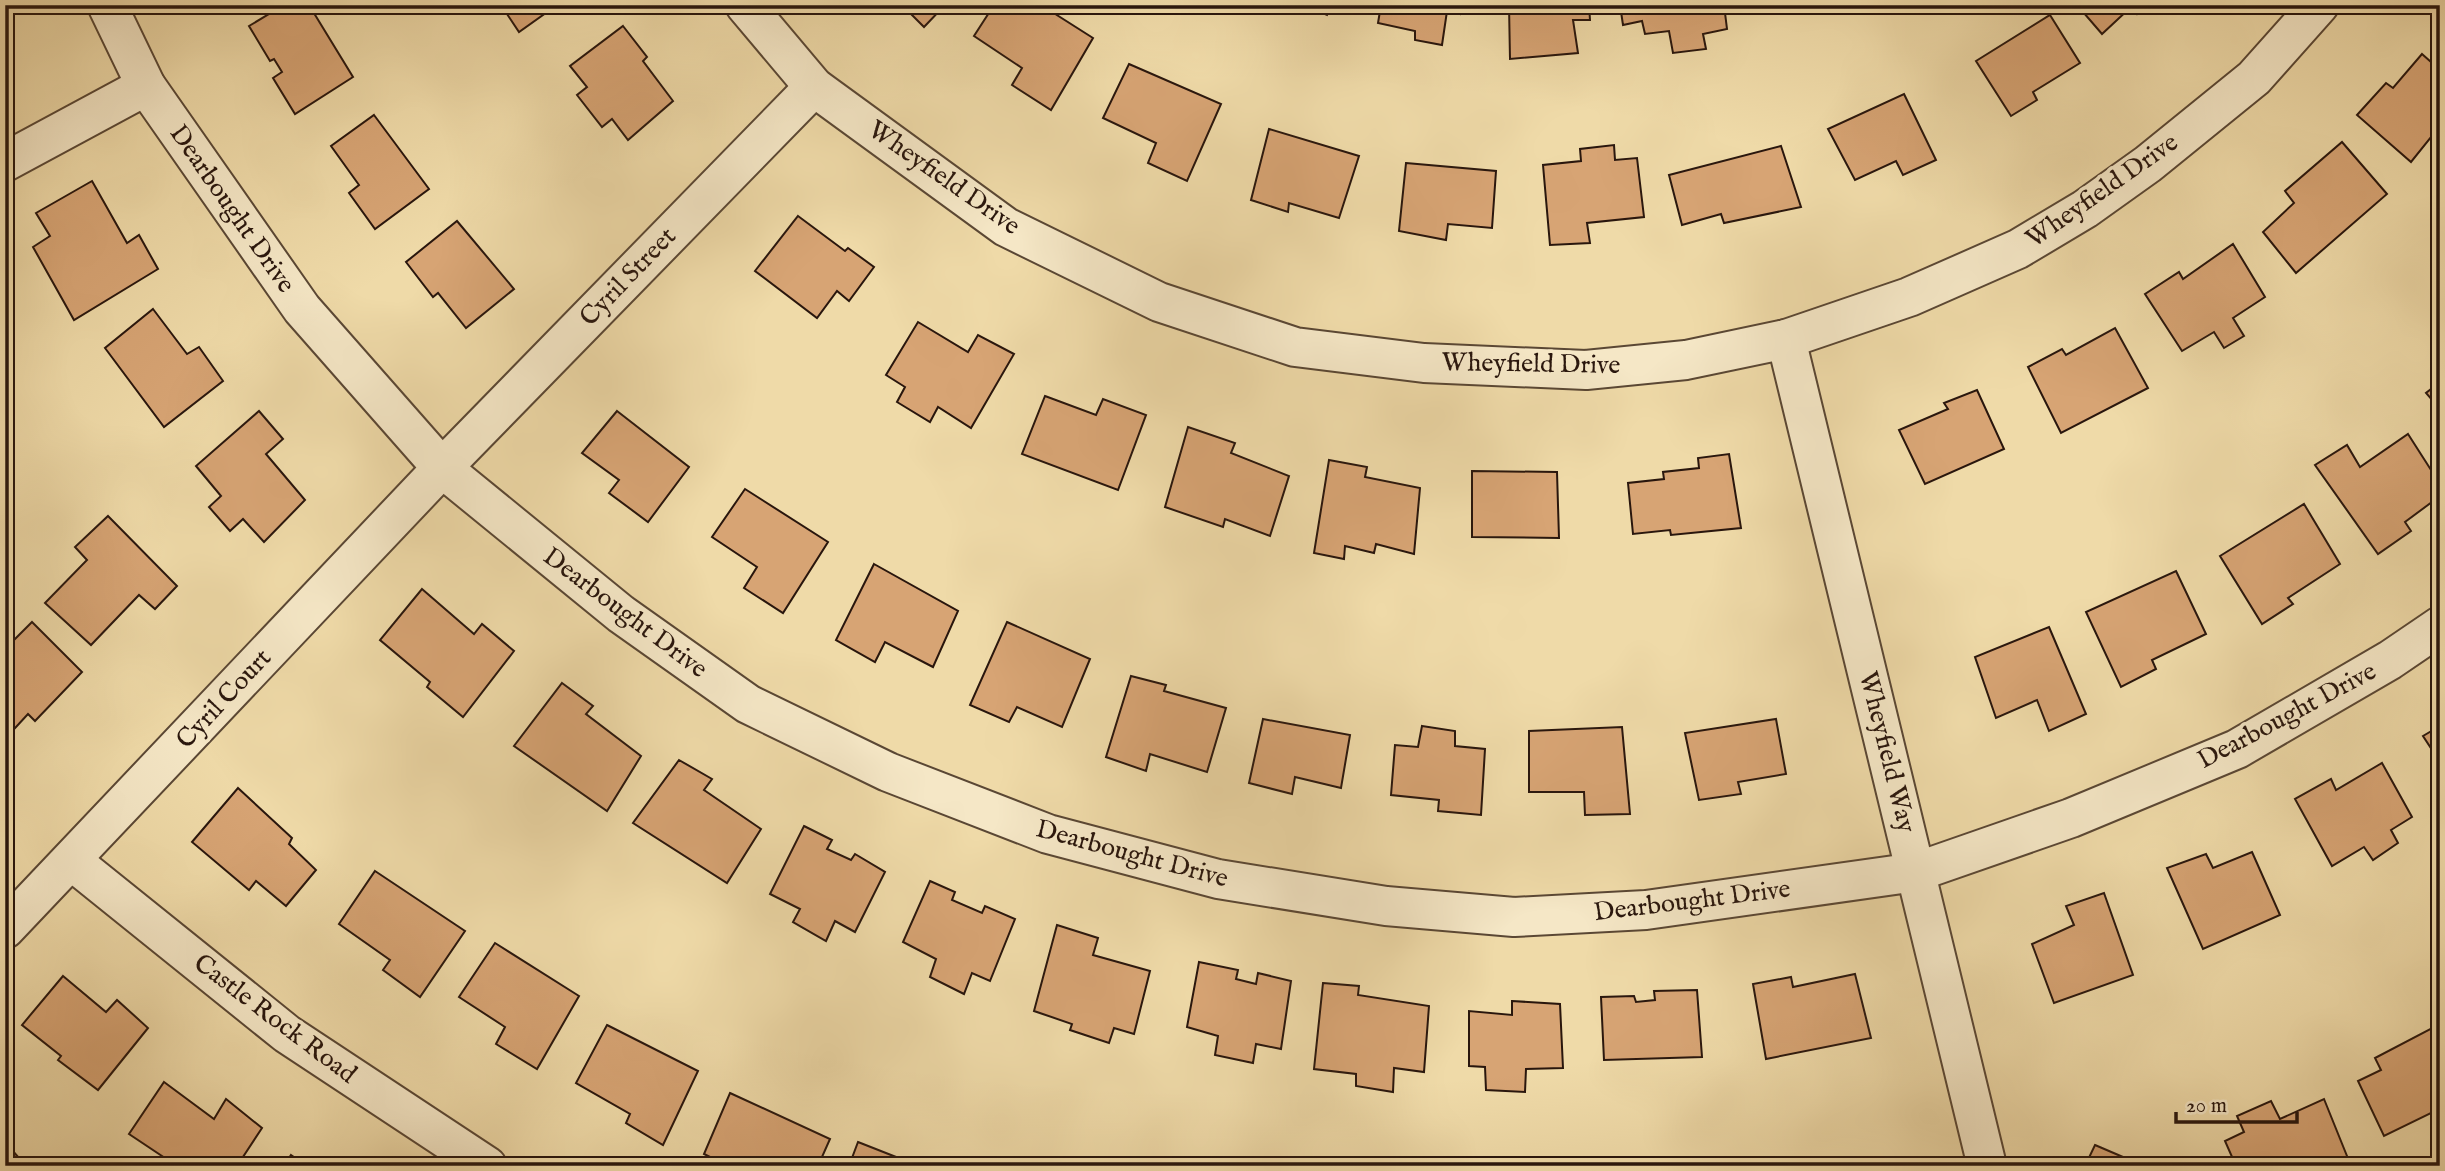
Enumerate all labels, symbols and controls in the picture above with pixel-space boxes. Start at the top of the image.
street label: Wheyfield Drive [861,113,1027,243]
street label: Dearbought Drive [162,118,302,300]
street label: Wheyfield Drive [2019,126,2185,256]
street label: Cyril Street [573,220,683,334]
street label: Wheyfield Drive [1441,346,1621,382]
street label: Dearbought Drive [536,540,714,686]
street label: Cyril Court [169,642,279,756]
street label: Dearbought Drive [2192,655,2382,777]
street label: Wheyfield Way [1851,668,1923,836]
street label: Dearbought Drive [1032,812,1232,896]
street label: Dearbought Drive [1592,873,1792,929]
street label: Castle Rock Road [187,947,363,1091]
scale bar [2176,1080,2296,1124]
text: 20 m [2186,1093,2227,1120]

